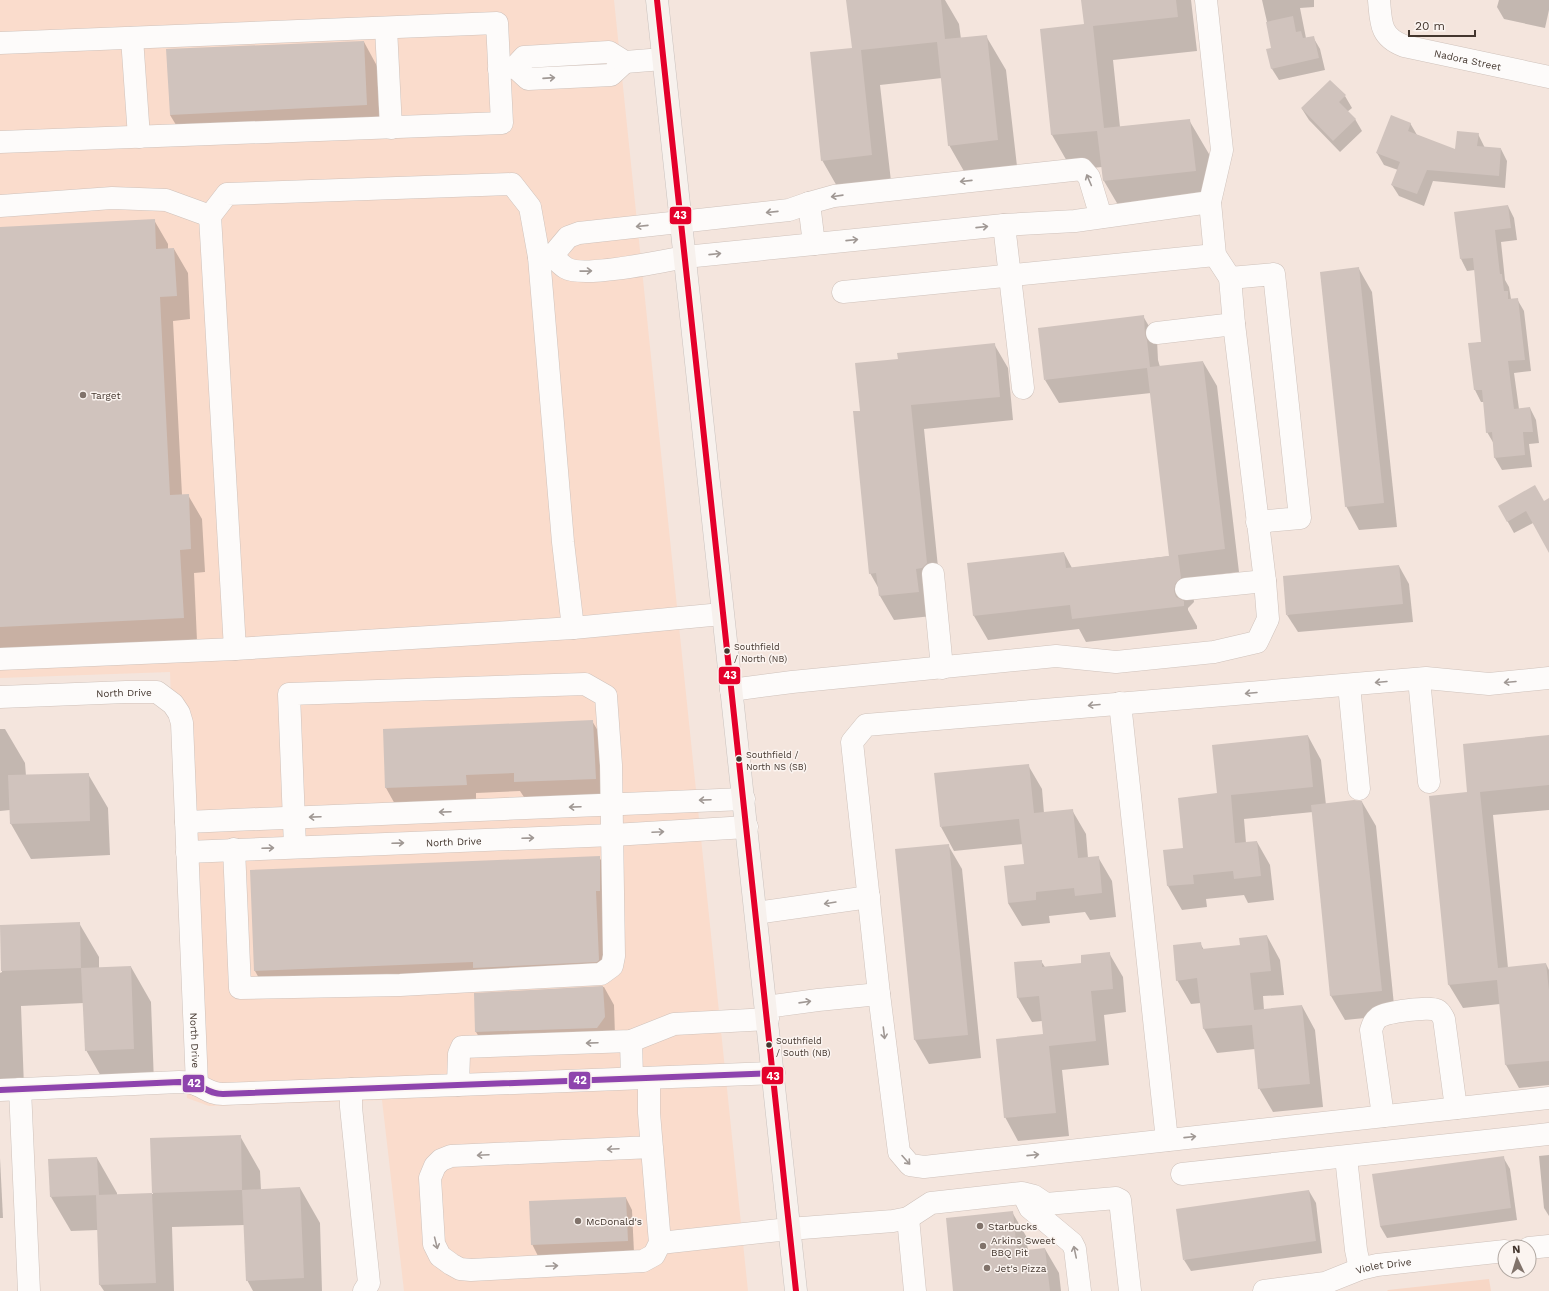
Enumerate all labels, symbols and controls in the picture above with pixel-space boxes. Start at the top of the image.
scale bar [1409,12,1475,38]
text: 20 m [1415,19,1445,33]
street label: Nadora Street [1433,48,1503,73]
one-way arrow [542,74,555,81]
one-way arrow [1085,175,1093,187]
one-way arrow [960,178,973,185]
one-way arrow [831,192,844,200]
line badge: 43 [669,206,692,225]
one-way arrow [765,208,778,216]
text: 43 [673,209,687,222]
one-way arrow [636,222,649,230]
one-way arrow [975,223,988,231]
one-way arrow [845,237,858,244]
one-way arrow [708,250,721,258]
one-way arrow [579,267,592,274]
marker: Target [78,390,88,400]
place label: Target [91,390,121,401]
place label: Southfield / North (NB) [734,642,787,664]
marker: Southfield / North (NB) [722,646,732,656]
line badge: 43 [718,666,741,685]
text: 43 [723,669,737,682]
one-way arrow [1375,678,1388,685]
one-way arrow [1504,678,1517,686]
street label: North Drive [96,687,152,699]
one-way arrow [1245,689,1258,696]
one-way arrow [1088,702,1101,709]
place label: Southfield / North NS (SB) [746,750,807,772]
marker: Southfield / North NS (SB) [734,754,744,764]
one-way arrow [699,797,712,804]
one-way arrow [569,803,582,810]
one-way arrow [439,808,452,816]
one-way arrow [309,813,322,821]
one-way arrow [651,829,664,836]
one-way arrow [521,834,534,842]
street label: North Drive [426,835,482,848]
one-way arrow [391,839,404,847]
one-way arrow [261,844,274,852]
one-way arrow [824,899,837,907]
one-way arrow [798,998,811,1006]
street label: North Drive [188,1012,201,1069]
one-way arrow [880,1026,888,1039]
place label: Southfield / South (NB) [776,1036,831,1058]
one-way arrow [586,1039,599,1046]
marker: Southfield / South (NB) [764,1040,774,1050]
line badge: 43 [761,1066,784,1085]
text: 43 [766,1070,780,1083]
line badge: 42 [568,1071,591,1090]
line badge: 42 [182,1074,205,1093]
text: 42 [573,1074,587,1087]
text: 42 [187,1077,201,1090]
one-way arrow [1183,1134,1196,1141]
one-way arrow [607,1145,620,1152]
one-way arrow [477,1151,490,1159]
one-way arrow [1026,1151,1039,1158]
one-way arrow [901,1154,910,1165]
marker: McDonald's [573,1216,583,1226]
place label: McDonald's [586,1216,642,1227]
marker: Starbucks [975,1221,985,1231]
place label: Starbucks [988,1221,1037,1232]
place label: Arkins Sweet BBQ Pit [991,1235,1056,1258]
one-way arrow [432,1236,440,1249]
north arrow [1497,1239,1537,1279]
marker: Arkins Sweet BBQ Pit [978,1241,988,1251]
text: N [1512,1243,1521,1256]
one-way arrow [1071,1246,1079,1259]
street label: Violet Drive [1354,1256,1412,1276]
one-way arrow [545,1262,558,1270]
marker: Jet's Pizza [982,1263,992,1273]
place label: Jet's Pizza [995,1263,1047,1274]

